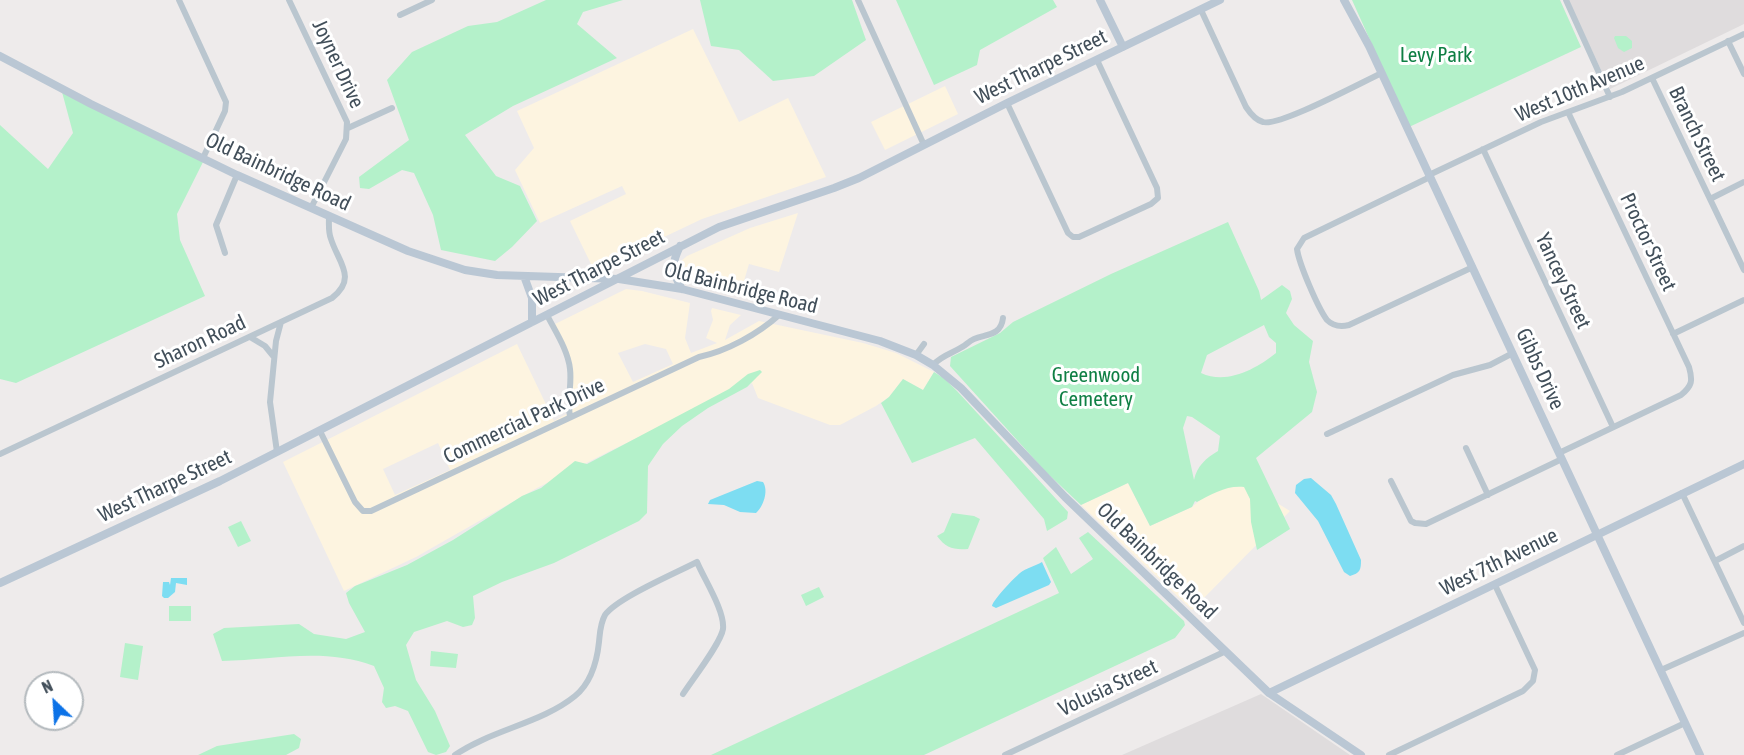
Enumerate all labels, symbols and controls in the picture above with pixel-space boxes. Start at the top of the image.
street label: Joyner Drive [307,16,369,112]
street label: West Tharpe Street [971,24,1111,110]
park label: Levy Park [1400,42,1472,68]
street label: West 10th Avenue [1512,51,1648,127]
street label: Branch Street [1663,82,1731,186]
street label: Old Bainbridge Road [201,127,355,217]
street label: Proctor Street [1614,189,1682,295]
street label: West Tharpe Street [529,224,669,312]
street label: Yancey Street [1530,229,1596,333]
street label: Old Bainbridge Road [662,257,820,319]
street label: Sharon Road [150,310,250,374]
street label: Gibbs Drive [1510,324,1570,414]
park label: Greenwood Cemetery [1052,362,1140,412]
street label: Commercial Park Drive [439,373,609,469]
street label: West Tharpe Street [94,444,236,528]
street label: Old Bainbridge Road [1092,497,1222,625]
street label: West 7th Avenue [1436,523,1562,601]
street label: Volusia Street [1055,654,1161,722]
north arrow [24,671,84,731]
text: N [39,676,55,697]

